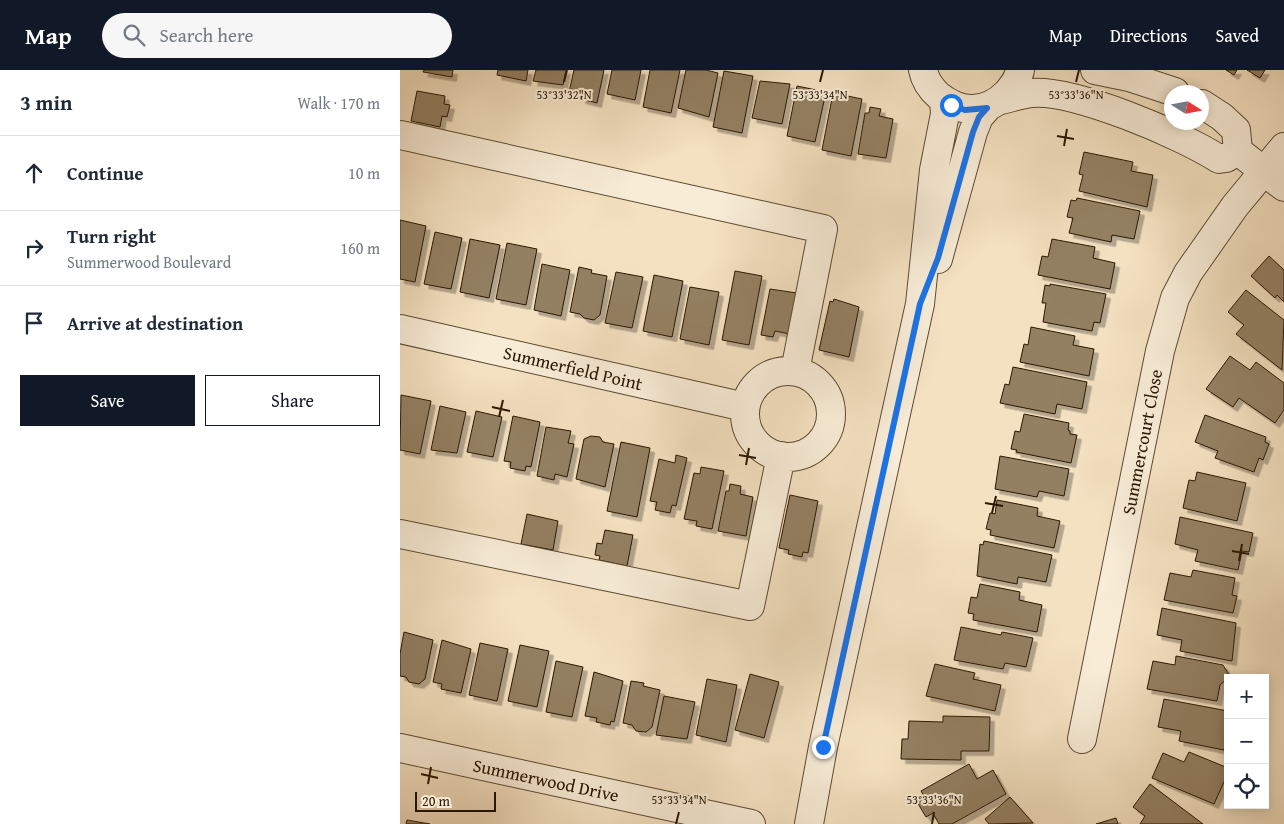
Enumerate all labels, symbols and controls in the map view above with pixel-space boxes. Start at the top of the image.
search box [102,13,452,58]
text: Map [25,18,72,53]
icon: search [120,21,148,49]
text: Search here [160,21,253,49]
text: Map [1049,22,1082,49]
text: Directions [1110,22,1187,49]
text: Saved [1215,22,1259,49]
north arrow [1164,85,1209,130]
text: 53°33'32"N [536,86,592,103]
text: 53°33'34"N [792,86,848,103]
text: 53°33'36"N [1048,86,1104,103]
text: 3 min [20,87,72,118]
text: Walk · 170 m [297,91,380,115]
route start [940,94,963,117]
icon: ahead [20,159,48,187]
text: Continue [67,159,144,187]
text: 10 m [348,161,380,185]
text: Turn right [67,222,156,250]
icon: right [20,234,48,262]
text: 160 m [340,236,380,260]
text: Summerwood Boulevard [67,250,231,274]
icon: arrive [20,309,48,337]
text: Arrive at destination [67,309,243,337]
street label: Summerfield Point [501,339,646,397]
street label: Summercourt Close [1115,367,1169,517]
button: Save [20,375,195,426]
button: Share [205,375,380,426]
map controls [1224,674,1269,809]
button: + [1224,674,1269,719]
button: − [1224,719,1269,764]
route end [812,736,835,759]
street label: Summerwood Drive [470,751,622,809]
button: locate [1224,764,1269,809]
scale bar [415,789,496,812]
text: 20 m [422,791,450,811]
text: 53°33'34"N [651,791,707,808]
text: 53°33'36"N [906,791,962,808]

